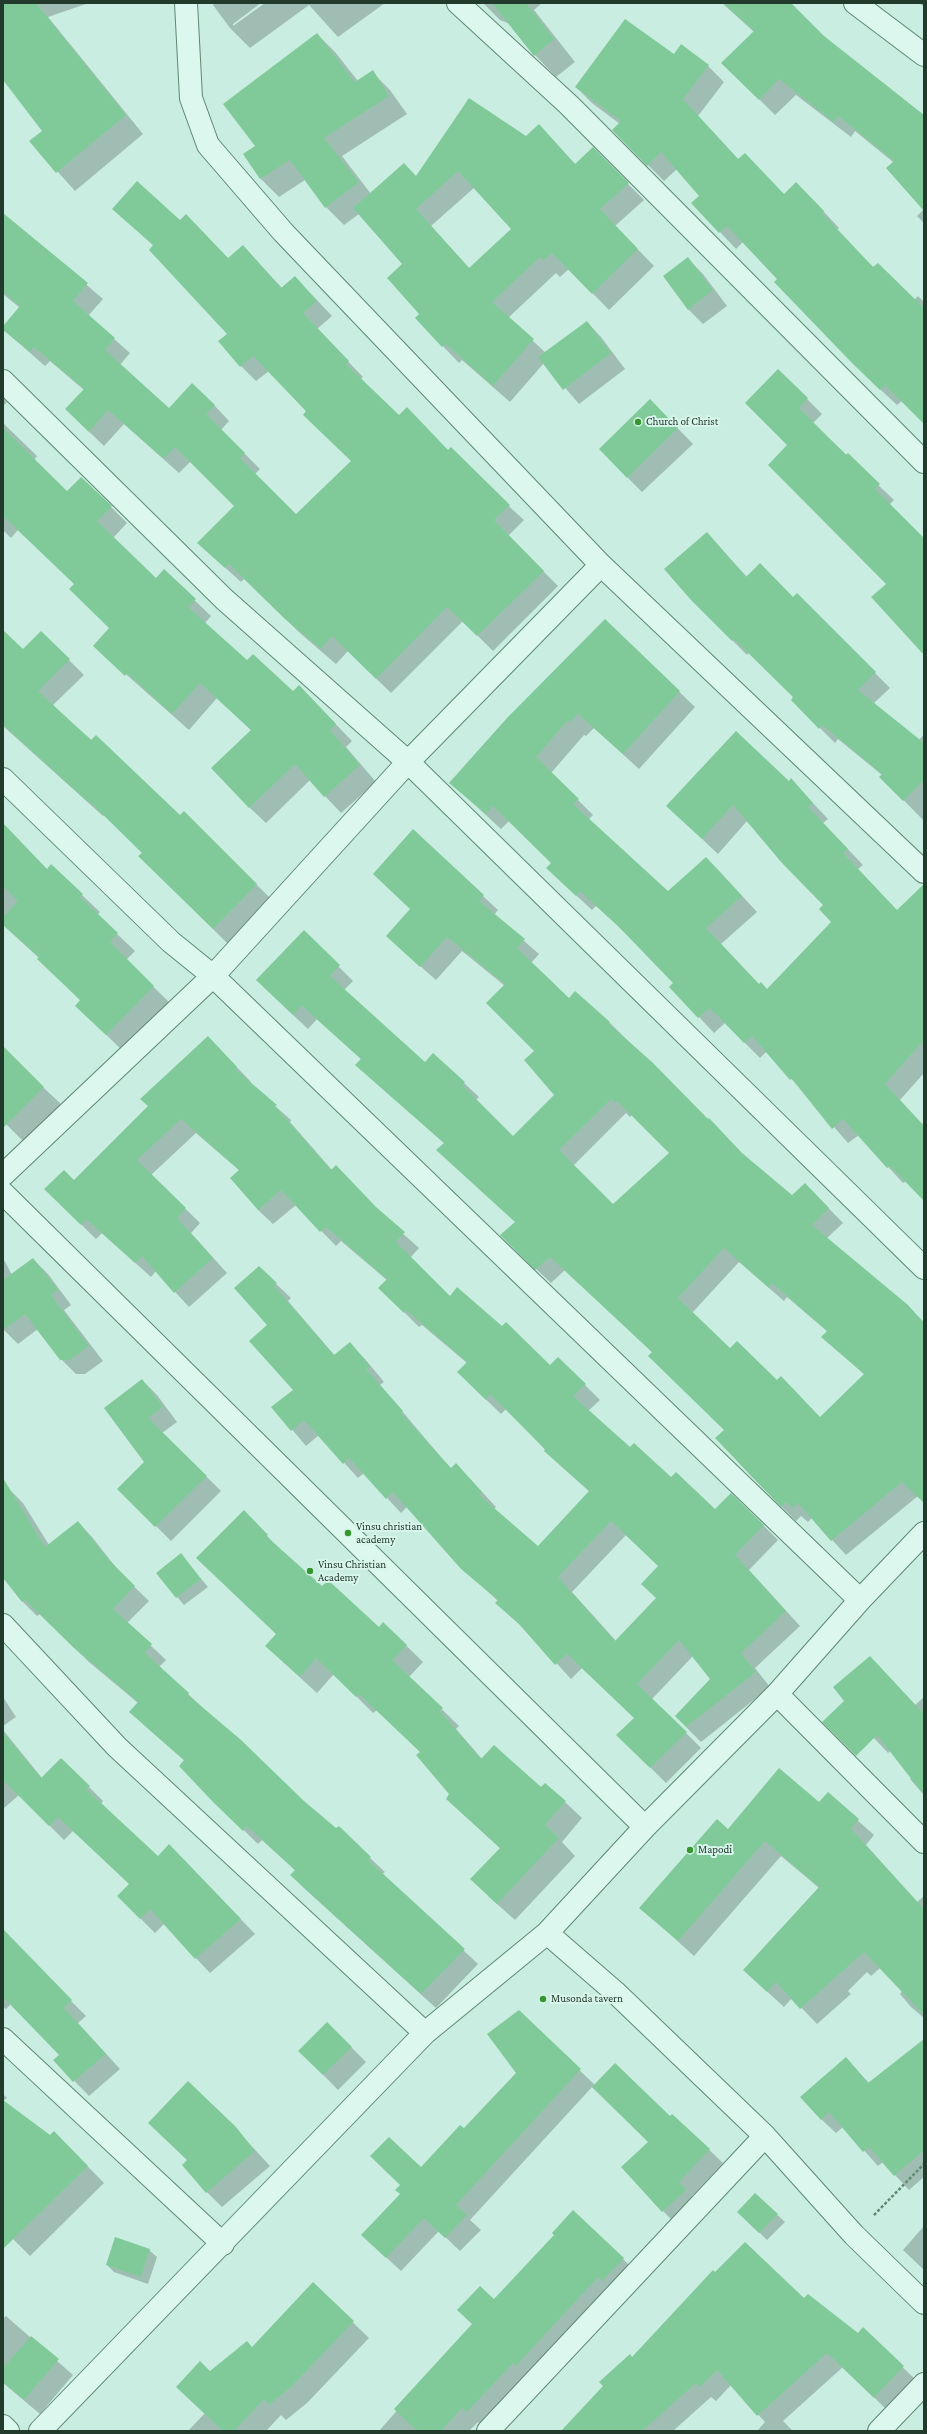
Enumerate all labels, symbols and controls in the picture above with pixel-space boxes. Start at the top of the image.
place label: Church of Christ [646,415,718,429]
marker: Church of Christ [633,417,643,427]
place label: Vinsu christian academy [356,1520,422,1546]
marker: Vinsu christian academy [343,1528,353,1538]
place label: Vinsu Christian Academy [318,1558,386,1584]
marker: Vinsu Christian Academy [305,1566,315,1576]
place label: Mapodi [698,1843,732,1857]
marker: Mapodi [685,1845,695,1855]
place label: Musonda tavern [551,1992,623,2006]
marker: Musonda tavern [538,1994,548,2004]

